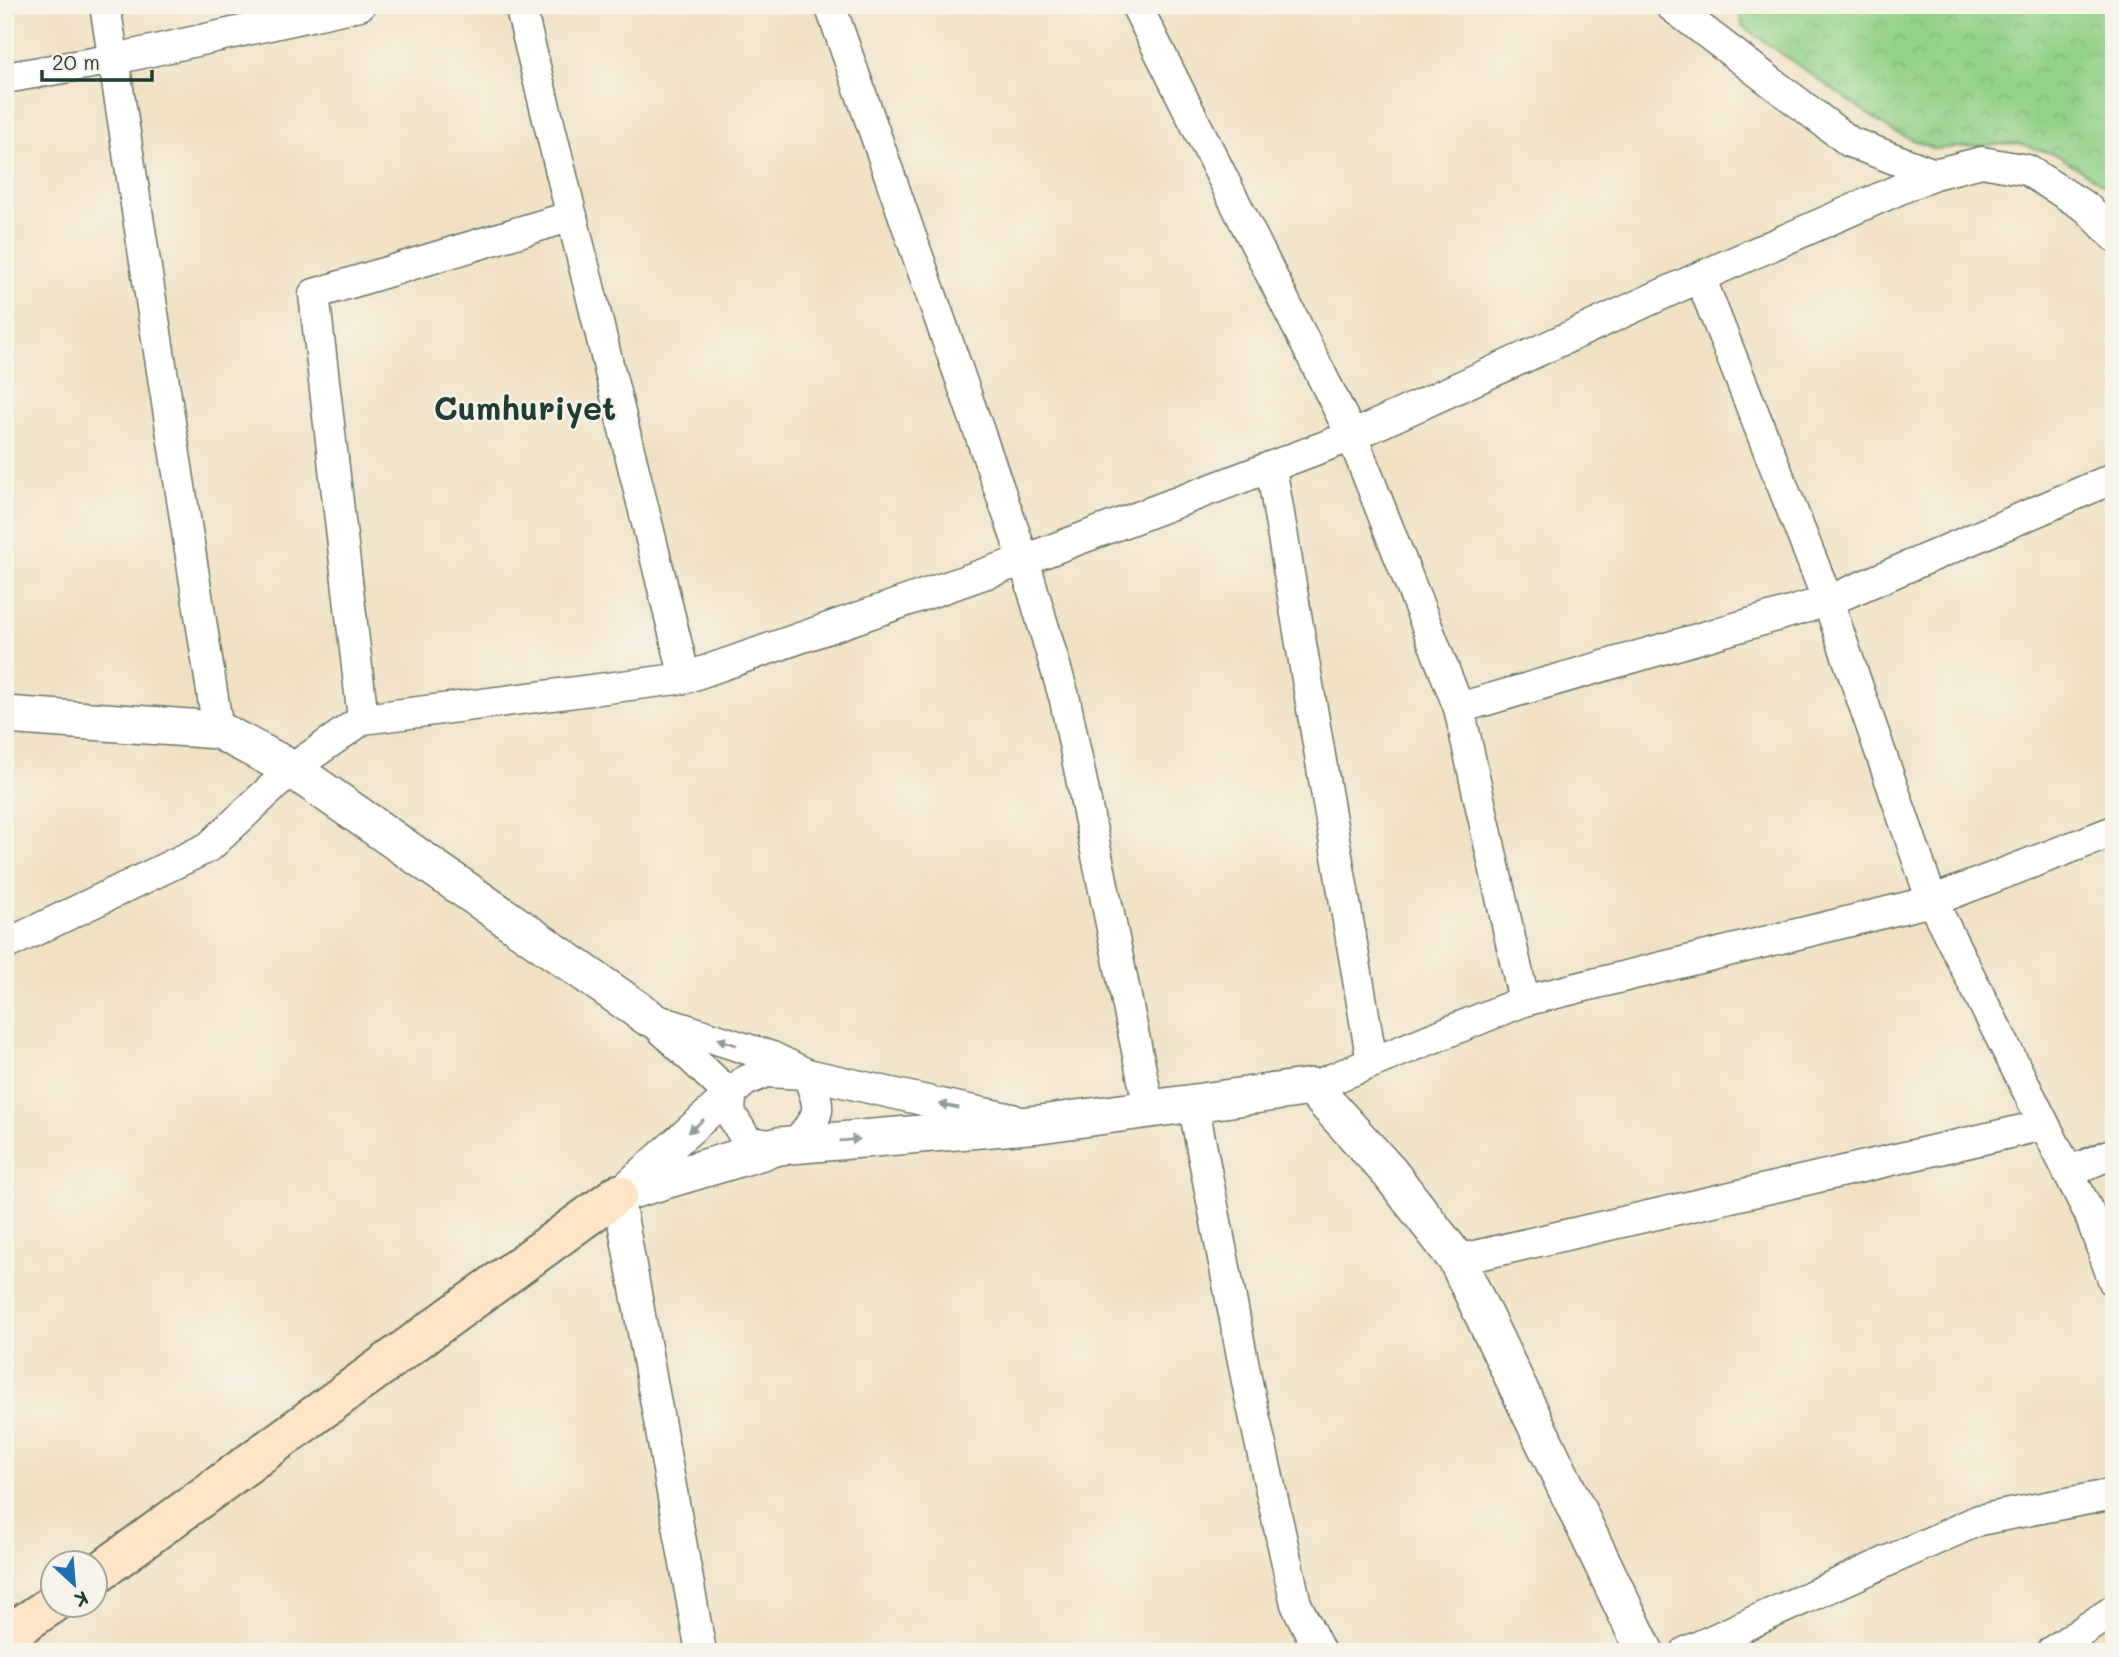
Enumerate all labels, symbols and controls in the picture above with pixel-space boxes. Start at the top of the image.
scale bar [42,38,152,82]
text: 20 m [52,48,100,75]
district label: Cumhuriyet [434,386,616,429]
one-way arrow [717,1036,738,1047]
one-way arrow [938,1101,960,1112]
one-way arrow [687,1118,704,1133]
one-way arrow [840,1134,862,1145]
north arrow [38,1548,108,1618]
text: K [71,1586,93,1614]

